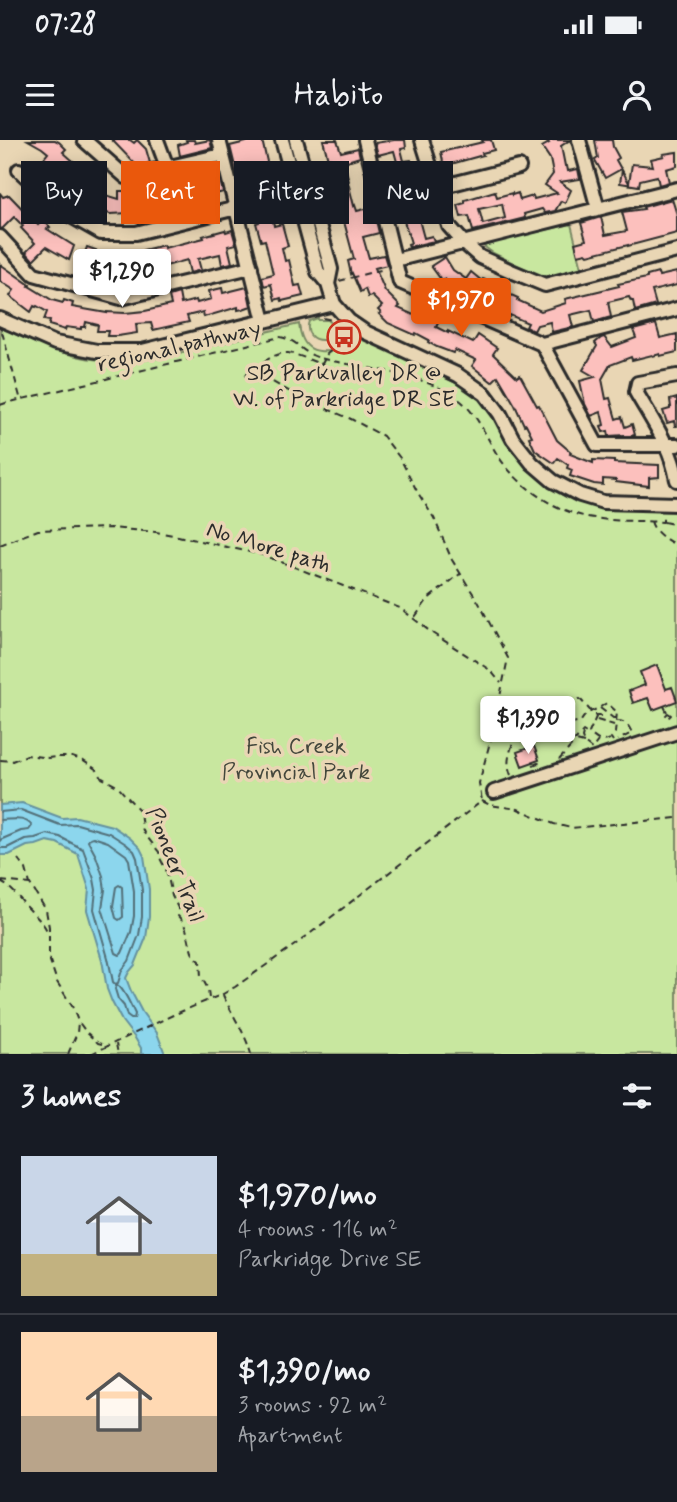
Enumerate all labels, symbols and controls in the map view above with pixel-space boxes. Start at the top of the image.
text: 07:28 [35,8,97,42]
text: Habito [294,74,383,116]
icon: menu [21,76,59,114]
icon: person [618,76,656,114]
chip: Buy [21,161,107,224]
chip: Rent [121,161,220,224]
chip: Filters [234,161,349,224]
chip: New [363,161,453,224]
pin: $1,290 [65,250,179,309]
text: $1,290 [89,257,155,287]
pin: $1,970 [404,278,518,338]
text: $1,970 [427,286,495,316]
street label: regional pathway [95,314,264,382]
bus stop icon: SB Parkvalley DR @ W. of Parkridge DR SE [325,318,363,356]
place label: SB Parkvalley DR @ W. of Parkridge DR SE [233,359,455,415]
street label: No More path [203,515,334,581]
pin: $1,390 [471,696,585,756]
text: $1,390 [496,704,560,734]
park label: Fish Creek Provincial Park [222,732,370,788]
street label: Pioneer Trail [138,803,211,926]
text: 3 homes [21,1077,121,1116]
icon: filters [618,1077,656,1115]
text: $1,970/mo [238,1176,377,1215]
icon: home [77,1184,161,1268]
text: 4 rooms · 116 m² [238,1215,398,1245]
text: Parkridge Drive SE [238,1245,421,1275]
text: $1,390/mo [238,1352,371,1391]
icon: home [77,1360,161,1444]
text: 3 rooms · 92 m² [238,1391,387,1421]
text: Apartment [238,1421,343,1451]

